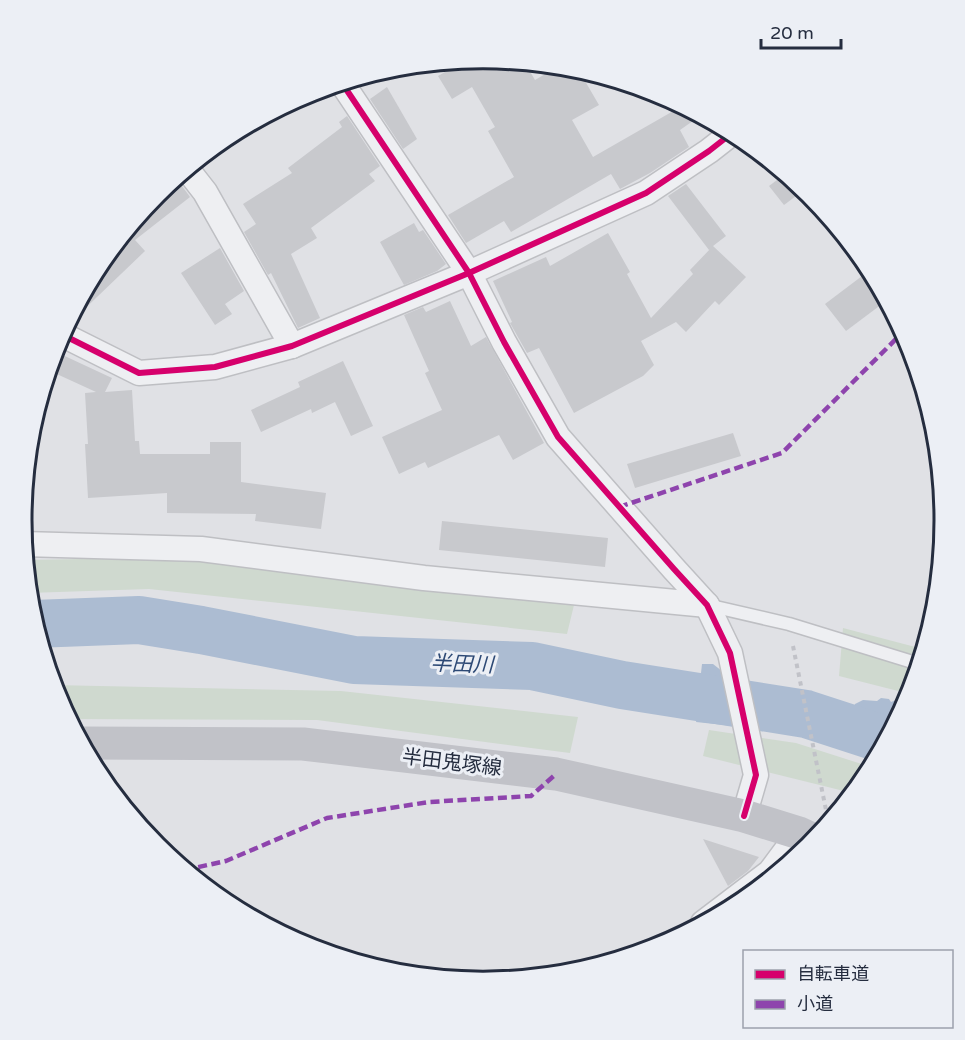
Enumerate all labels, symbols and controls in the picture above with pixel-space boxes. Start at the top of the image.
scale bar [761,12,840,50]
text: 20 m [770,22,814,44]
water label: 半田川 [430,651,496,678]
street label: 半田鬼塚線 [401,745,503,781]
legend [743,950,953,1028]
text: 自転車道 [797,963,869,985]
text: 小道 [797,993,833,1015]

